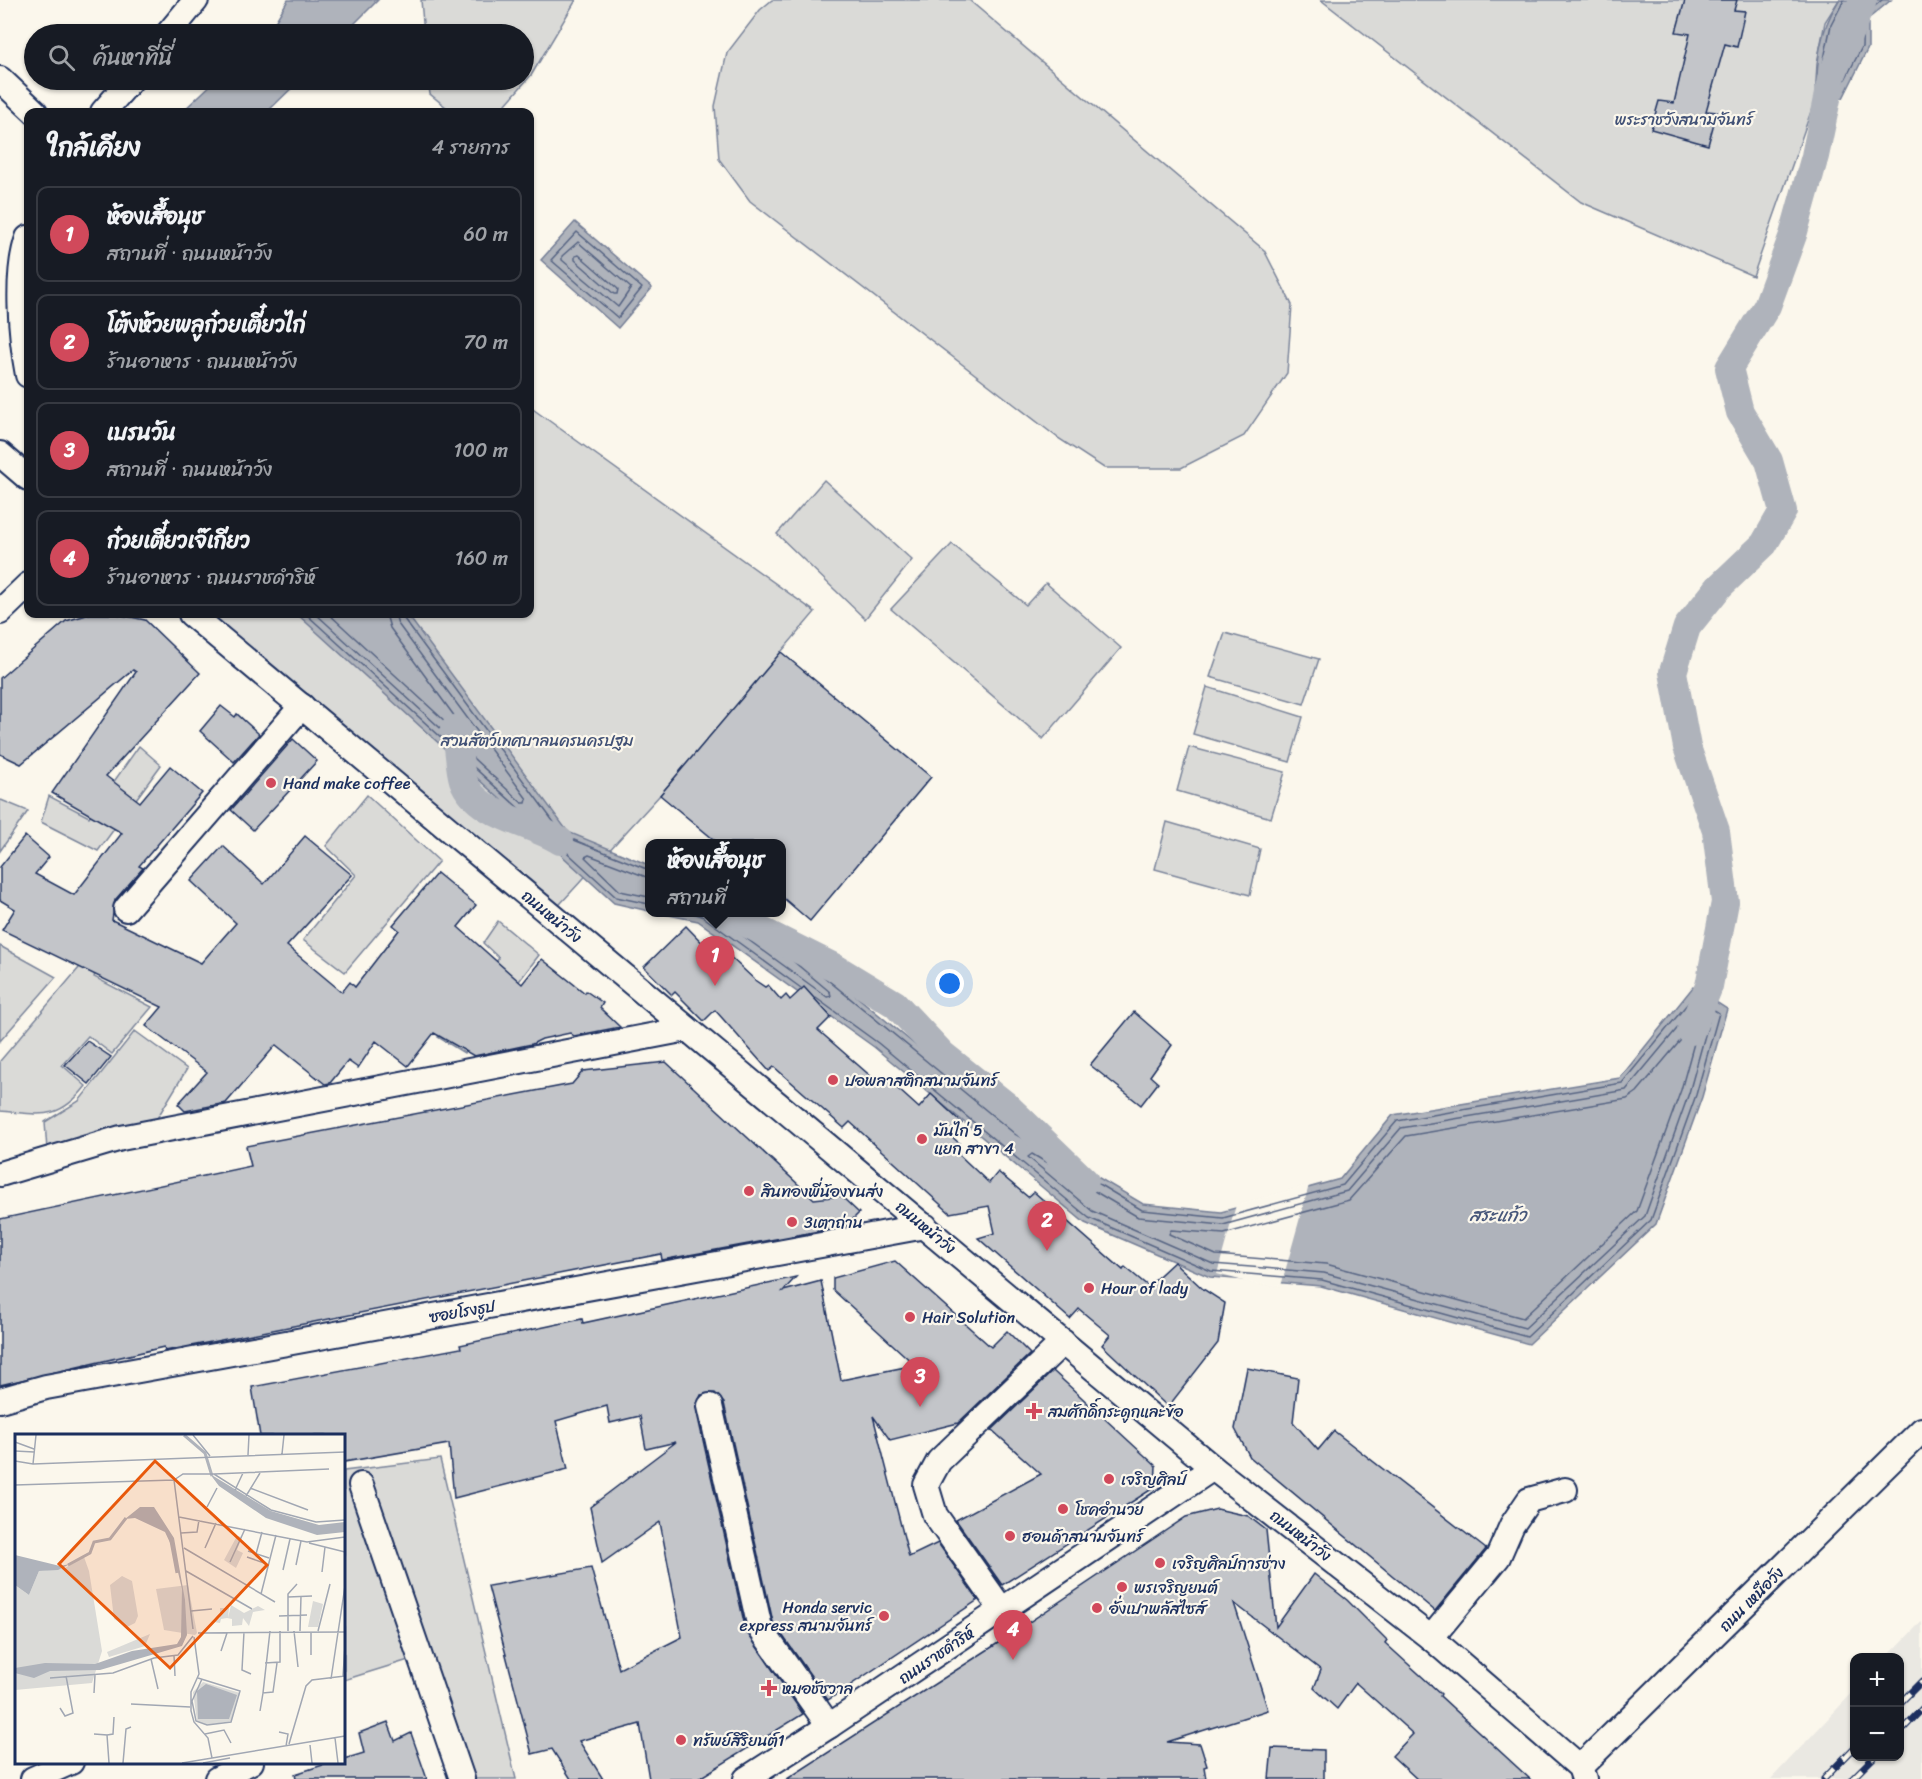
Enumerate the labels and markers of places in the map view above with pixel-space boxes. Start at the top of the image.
place label: Hand make coffee [283,769,411,798]
marker: Hand make coffee [264,776,278,790]
pin: 1 [696,936,734,986]
place label: ปอพลาสติกสนามจันทร์ [845,1066,1000,1095]
marker: ปอพลาสติกสนามจันทร์ [826,1073,840,1087]
place label: มันไก่ 5 แยก สาขา 4 [933,1116,1014,1163]
marker: มันไก่ 5 แยก สาขา 4 [915,1132,929,1146]
place label: สินทองพี่น้องขนส่ง [760,1177,884,1206]
marker: สินทองพี่น้องขนส่ง [742,1184,756,1198]
pin: 2 [1028,1202,1066,1251]
place label: 3เตาถ่าน [804,1208,863,1237]
marker: 3เตาถ่าน [785,1215,799,1229]
place label: Hour of lady [1101,1274,1189,1303]
marker: Hour of lady [1082,1281,1096,1295]
place label: Hair Solution [922,1303,1015,1332]
marker: Hair Solution [903,1310,917,1324]
pin: 3 [900,1358,940,1407]
place label: สมศักดิ์กระดูกและข้อ [1047,1397,1184,1426]
marker: สมศักดิ์กระดูกและข้อ [1025,1402,1043,1420]
place label: เจริญศิลป์ [1121,1465,1188,1494]
marker: เจริญศิลป์ [1102,1472,1116,1486]
place label: โชคอำนวย [1075,1495,1145,1524]
marker: โชคอำนวย [1056,1502,1070,1516]
place label: ฮอนด้าสนามจันทร์ [1022,1522,1146,1551]
marker: ฮอนด้าสนามจันทร์ [1003,1529,1017,1543]
place label: เจริญศิลป์การช่าง [1172,1549,1286,1578]
marker: เจริญศิลป์การช่าง [1153,1556,1167,1570]
place label: พรเจริญยนต์ [1134,1573,1221,1602]
marker: พรเจริญยนต์ [1115,1580,1129,1594]
place label: Honda servic express สนามจันทร์ [739,1593,875,1640]
place label: อั่งเปาพลัสไซส์ [1108,1594,1208,1623]
marker: อั่งเปาพลัสไซส์ [1090,1601,1104,1615]
marker: Honda servic express สนามจันทร์ [877,1609,891,1623]
pin: 4 [994,1610,1032,1660]
place label: หมอชัชวาล [782,1674,853,1703]
marker: หมอชัชวาล [760,1679,778,1697]
place label: ทรัพย์สิริยนต์1 [693,1726,785,1755]
marker: ทรัพย์สิริยนต์1 [674,1733,688,1747]

